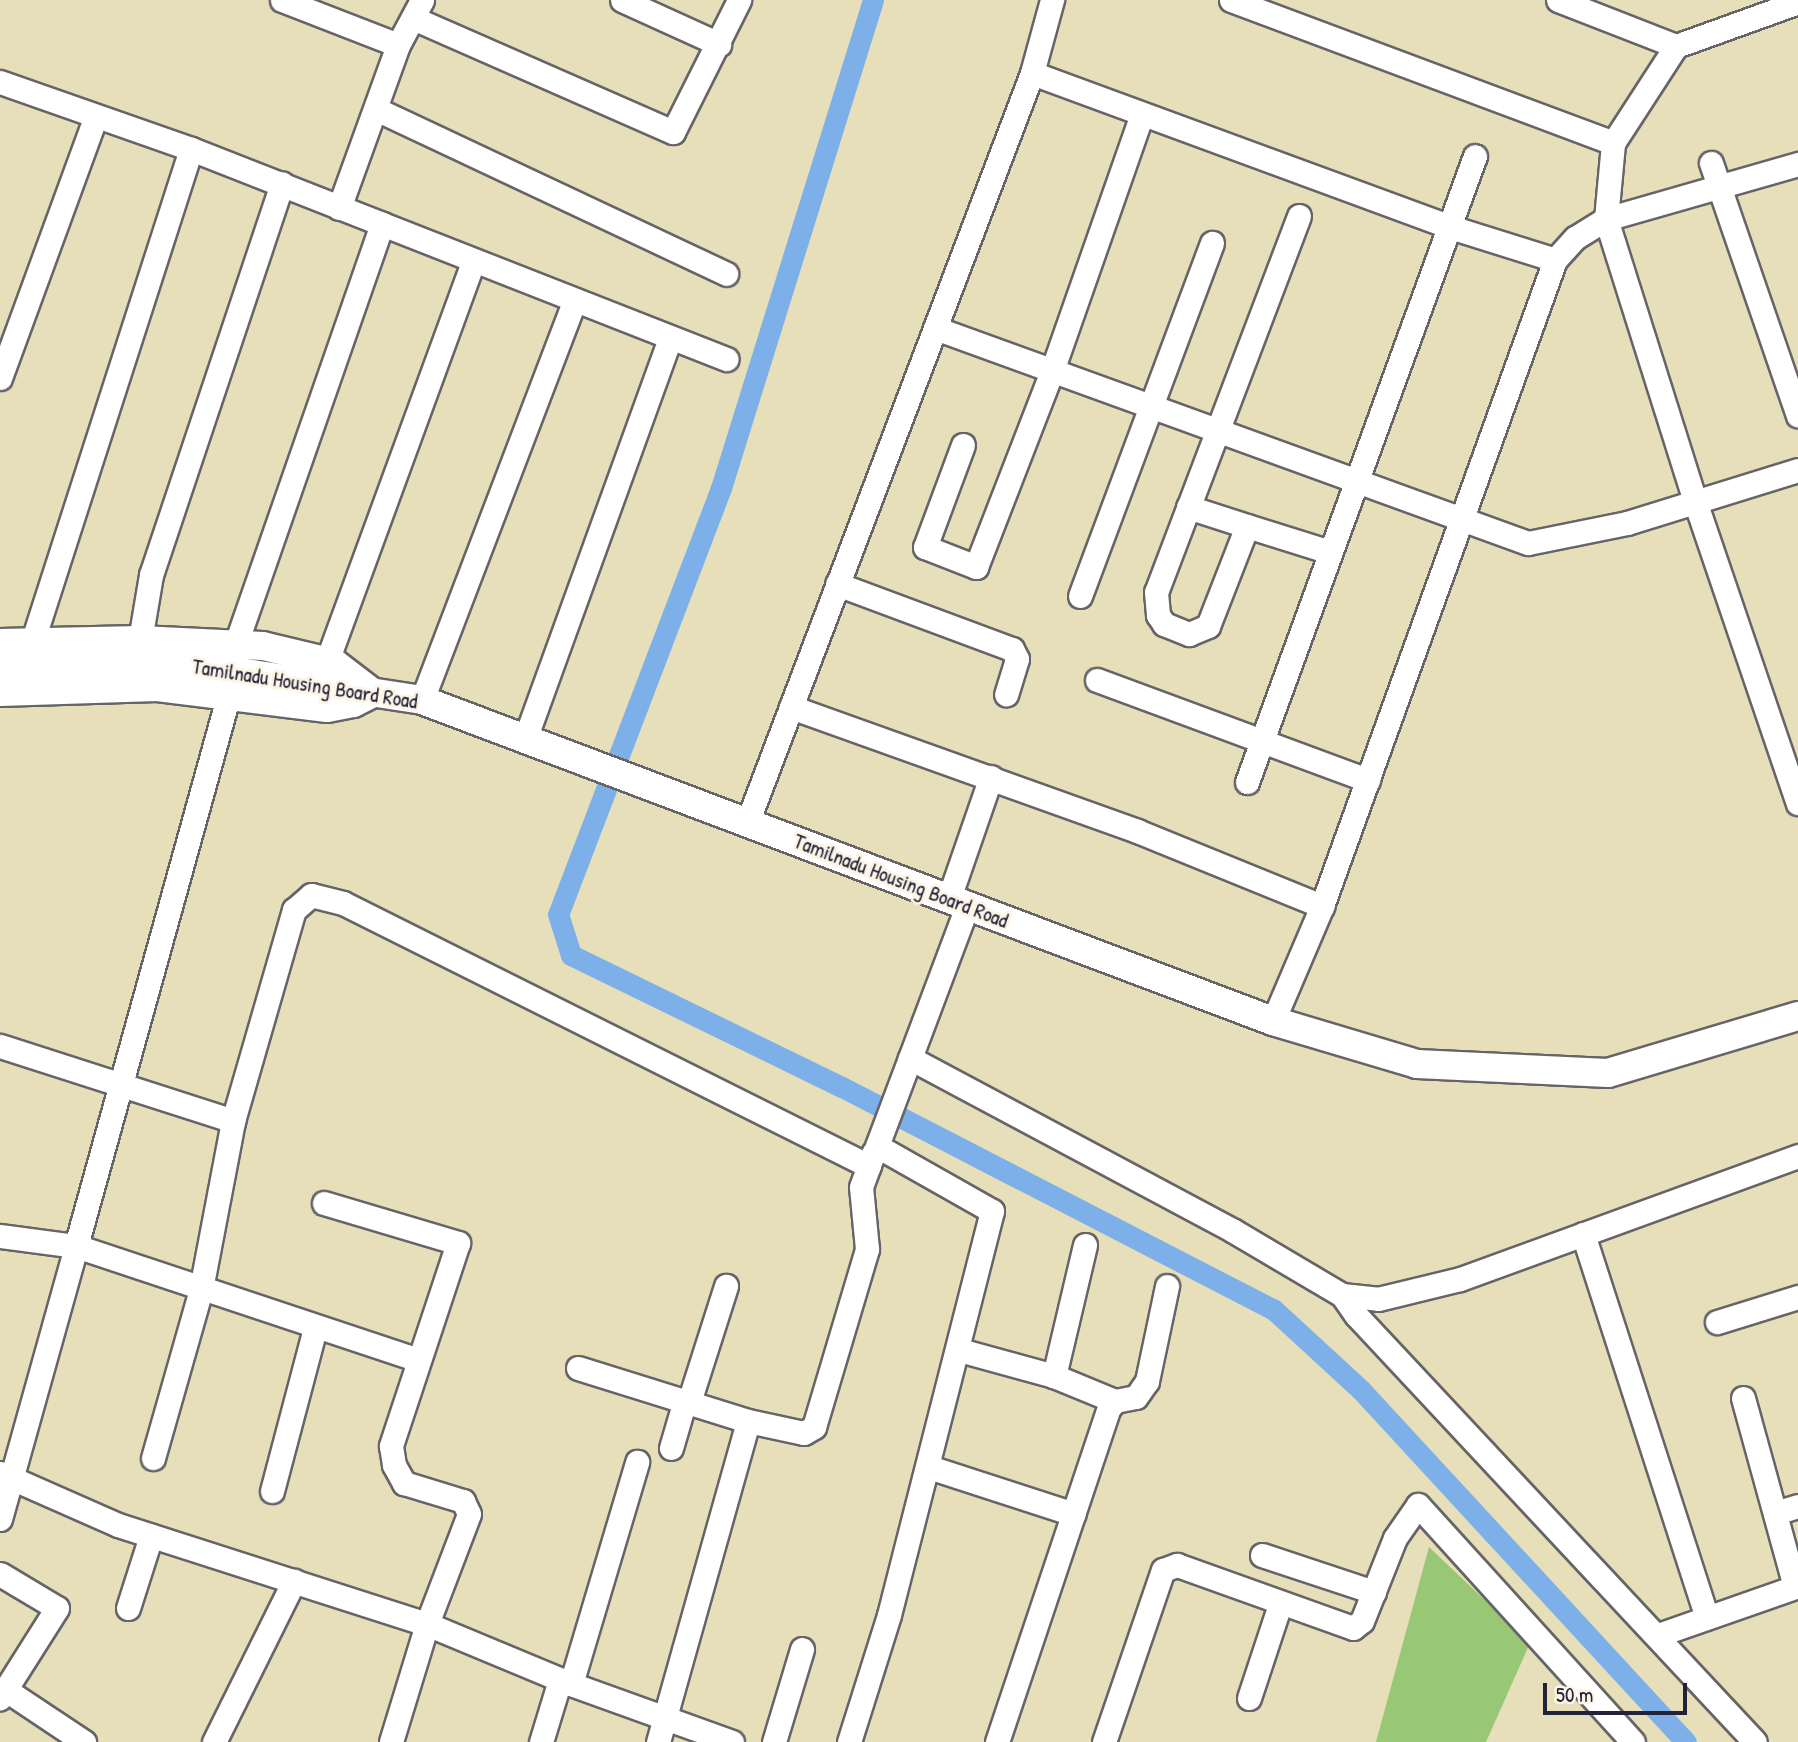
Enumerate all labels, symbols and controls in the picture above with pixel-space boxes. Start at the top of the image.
street label: Tamilnadu Housing Board Road [191,654,419,714]
street label: Tamilnadu Housing Board Road [790,828,1012,934]
scale bar [1546,1668,1689,1712]
text: 50 m [1556,1680,1593,1709]

